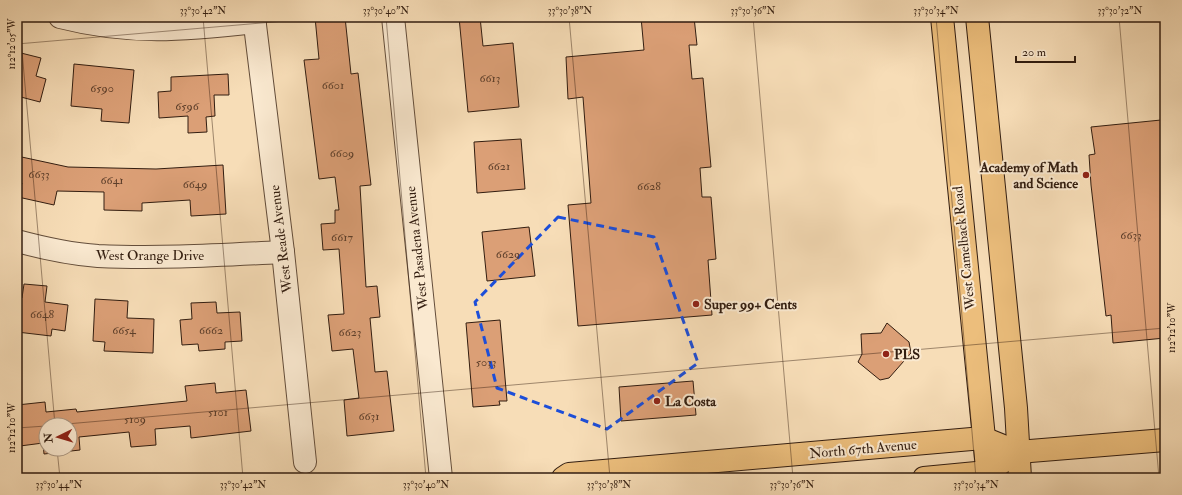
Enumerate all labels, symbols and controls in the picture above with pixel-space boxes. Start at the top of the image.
text: 33°30'42"N [180,5,226,17]
text: 33°30'40"N [363,5,409,17]
text: 33°30'38"N [548,5,592,17]
text: 33°30'36"N [731,5,776,17]
text: 33°30'34"N [913,5,959,17]
text: 33°30'32"N [1098,5,1143,17]
text: 112°12'05"W [6,18,18,70]
scale bar [1016,38,1075,64]
text: 20 m [1022,45,1047,60]
house number: 6613 [480,71,500,86]
house number: 6601 [322,78,344,93]
house number: 6590 [90,81,114,96]
house number: 6596 [175,99,200,114]
house number: 6609 [330,146,354,161]
house number: 6621 [488,159,510,174]
place label: Academy of Math and Science [979,159,1079,192]
house number: 6633 [28,167,50,182]
marker: Academy of Math and Science [1081,170,1091,180]
house number: 6641 [101,173,123,188]
house number: 6649 [183,177,207,192]
house number: 6628 [637,179,661,194]
street label: West Reade Avenue [266,184,296,295]
street label: West Pasadena Avenue [402,185,432,312]
street label: West Camelback Road [949,185,979,312]
house number: 6633 [1120,228,1142,243]
house number: 6617 [331,230,353,245]
street label: West Orange Drive [95,247,204,264]
house number: 6629 [496,247,520,262]
place label: Super 99+ Cents [704,296,797,314]
marker: Super 99+ Cents [691,299,701,309]
text: 112°12'10"W [1166,302,1178,353]
house number: 6648 [30,307,54,322]
house number: 6654 [112,323,136,338]
house number: 6662 [199,323,223,338]
house number: 6623 [339,325,361,340]
place label: PLS [894,346,920,363]
marker: PLS [881,349,891,359]
house number: 5033 [476,355,496,370]
place label: La Costa [665,393,717,410]
marker: La Costa [652,396,662,406]
text: 112°12'10"W [6,402,18,453]
house number: 5101 [208,405,228,420]
house number: 6631 [359,409,379,424]
house number: 5109 [124,412,146,427]
north arrow [38,417,78,457]
text: N [42,431,56,444]
street label: North 67th Avenue [809,436,918,462]
text: 33°30'44"N [36,479,82,491]
text: 33°30'42"N [220,479,266,491]
text: 33°30'40"N [403,479,449,491]
text: 33°30'38"N [587,479,631,491]
text: 33°30'36"N [770,479,815,491]
text: 33°30'34"N [953,479,999,491]

